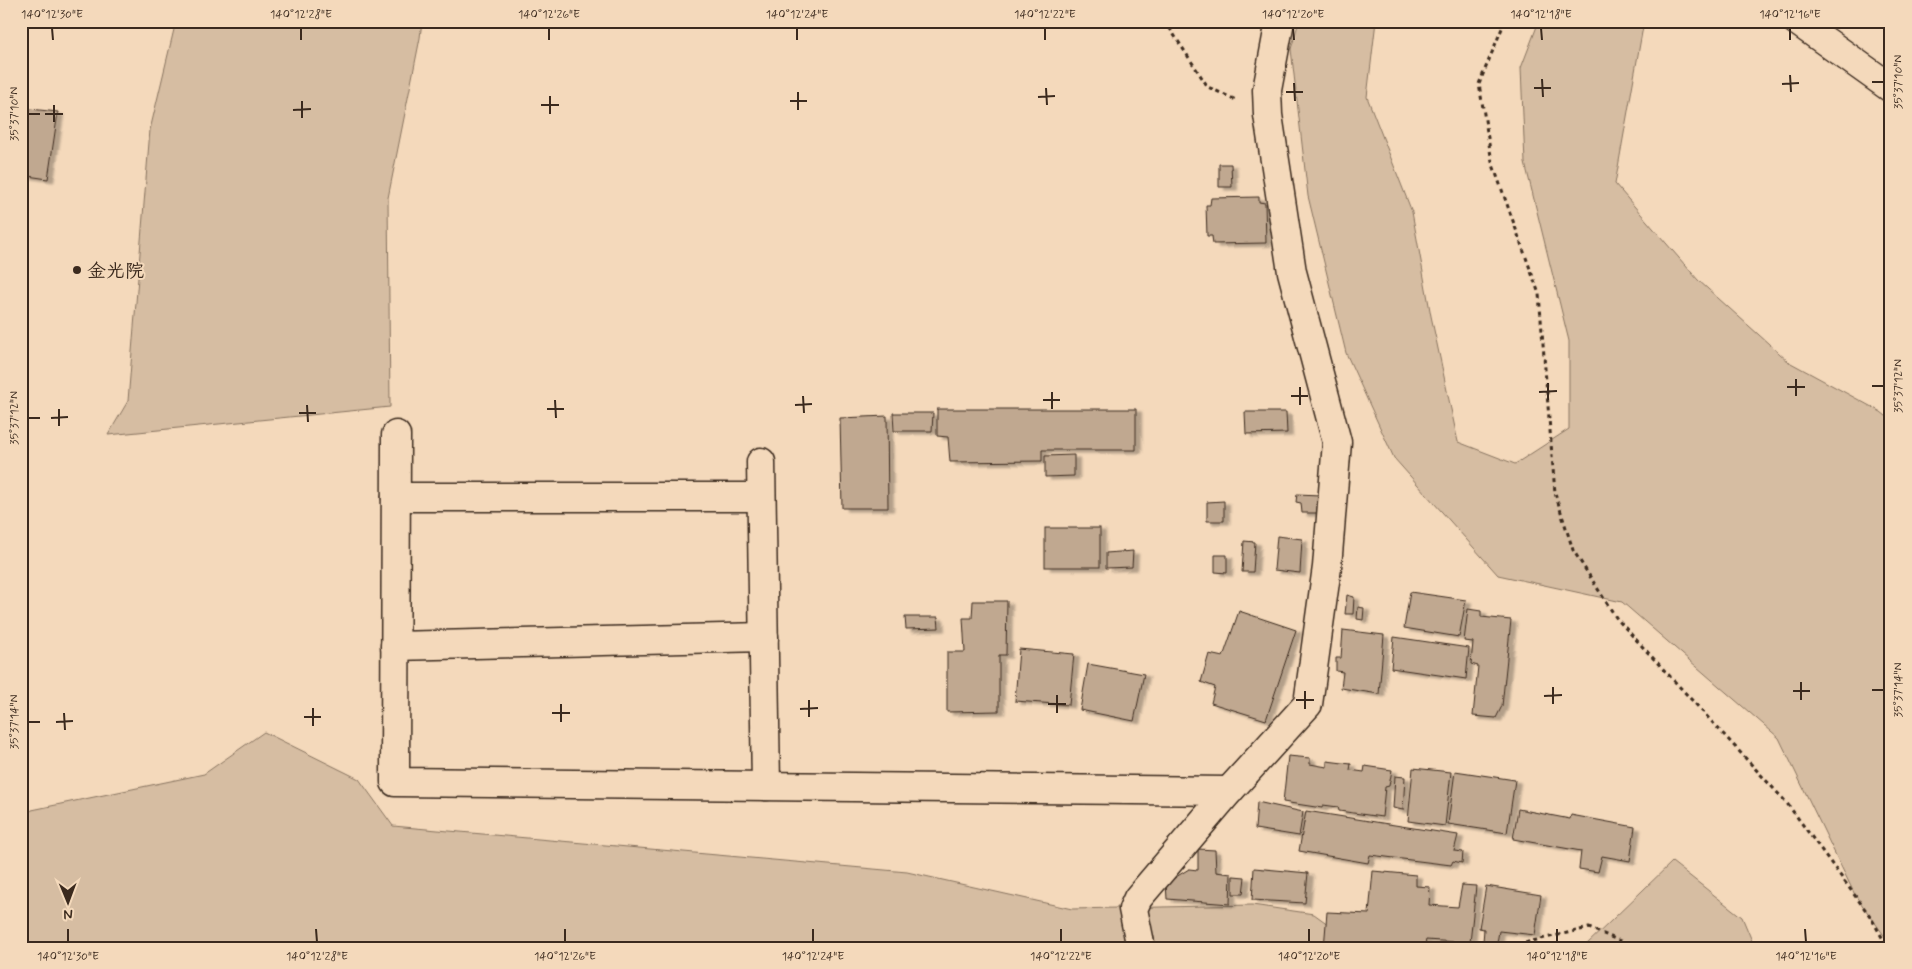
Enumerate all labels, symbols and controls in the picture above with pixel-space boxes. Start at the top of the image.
text: 140°12'30"E [21,7,83,23]
text: 140°12'28"E [270,7,332,23]
text: 140°12'26"E [518,7,580,23]
text: 140°12'24"E [766,7,828,23]
text: 140°12'22"E [1014,7,1076,23]
text: 140°12'20"E [1262,7,1324,23]
text: 140°12'18"E [1510,7,1572,23]
text: 140°12'16"E [1759,7,1821,23]
text: 35°37'10"N [1891,55,1907,109]
text: 35°37'10"N [7,87,23,141]
place label: 金光院 [87,259,144,284]
marker: 金光院 [71,264,83,276]
text: 35°37'12"N [1891,359,1907,413]
text: 35°37'12"N [7,391,23,445]
text: 35°37'14"N [1891,663,1907,717]
text: 35°37'14"N [7,695,23,749]
north arrow [42,876,92,926]
text: N [63,905,73,923]
text: 140°12'30"E [37,949,99,965]
text: 140°12'28"E [286,949,348,965]
text: 140°12'26"E [534,949,596,965]
text: 140°12'24"E [782,949,844,965]
text: 140°12'22"E [1030,949,1092,965]
text: 140°12'20"E [1278,949,1340,965]
text: 140°12'18"E [1526,949,1588,965]
text: 140°12'16"E [1775,949,1837,965]

